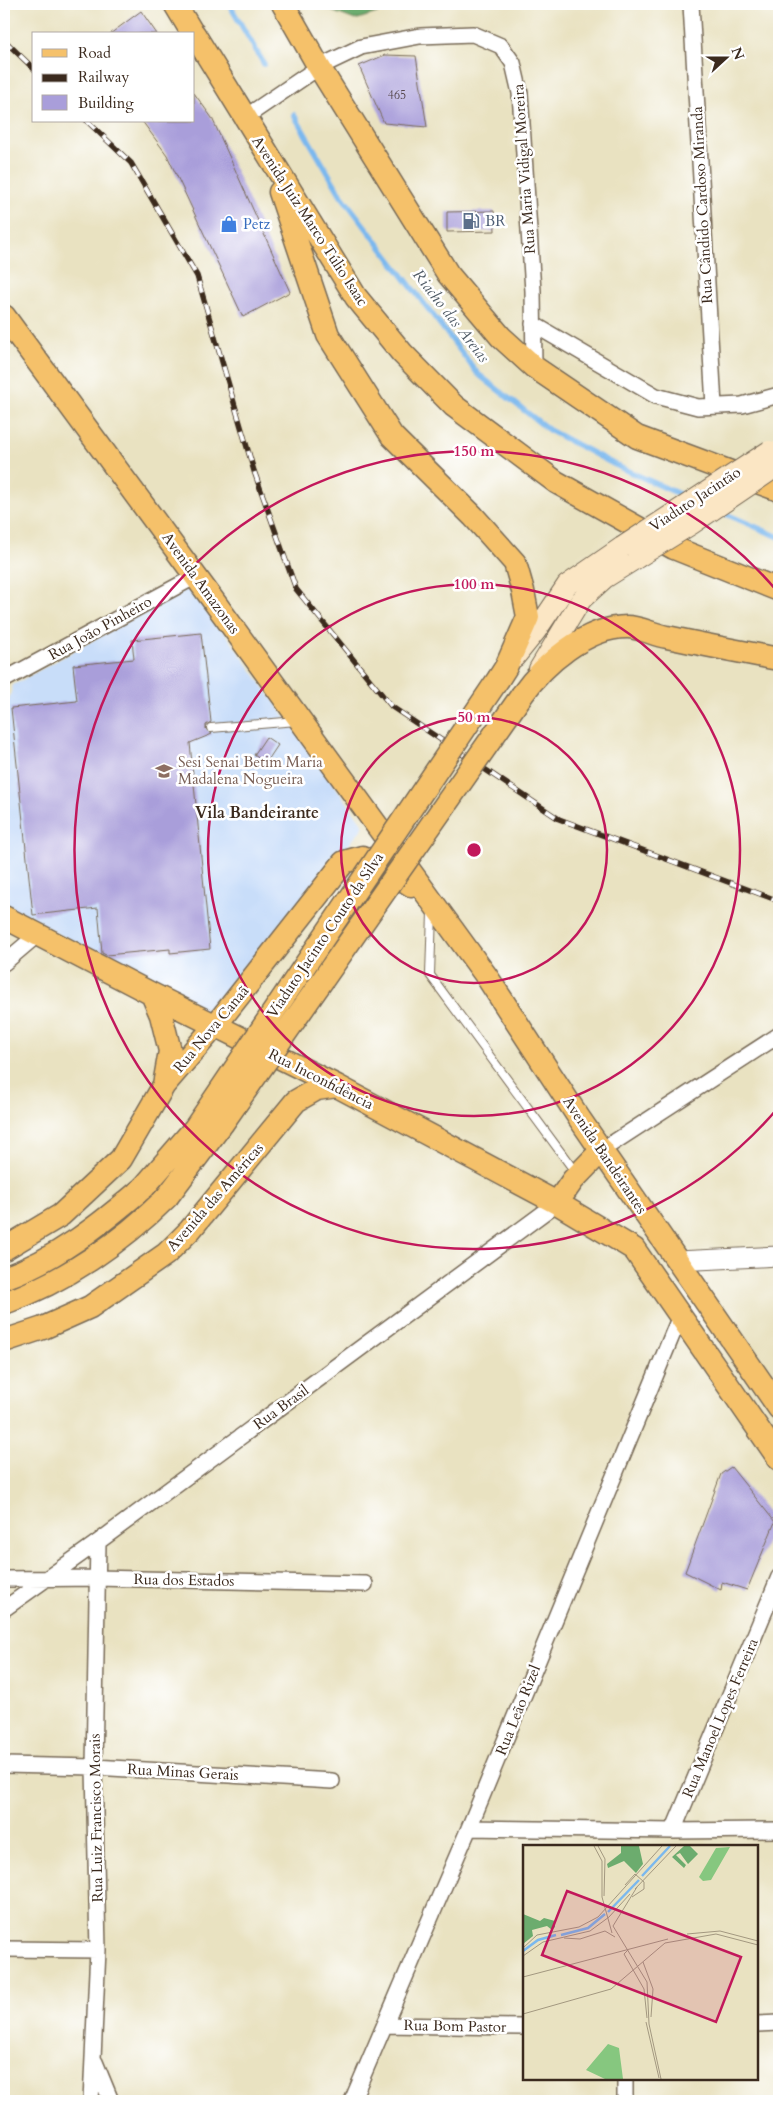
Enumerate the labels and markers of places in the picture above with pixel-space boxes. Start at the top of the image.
fuel station icon: BR [461,211,481,231]
place label: BR [485,211,506,231]
shop icon: Petz [219,214,239,234]
place label: Petz [243,214,270,234]
place label: Sesi Senai Betim Maria Madalena Nogueira [178,752,323,789]
school or university icon: Sesi Senai Betim Maria Madalena Nogueira [154,761,174,781]
centre of rings [465,841,483,859]

